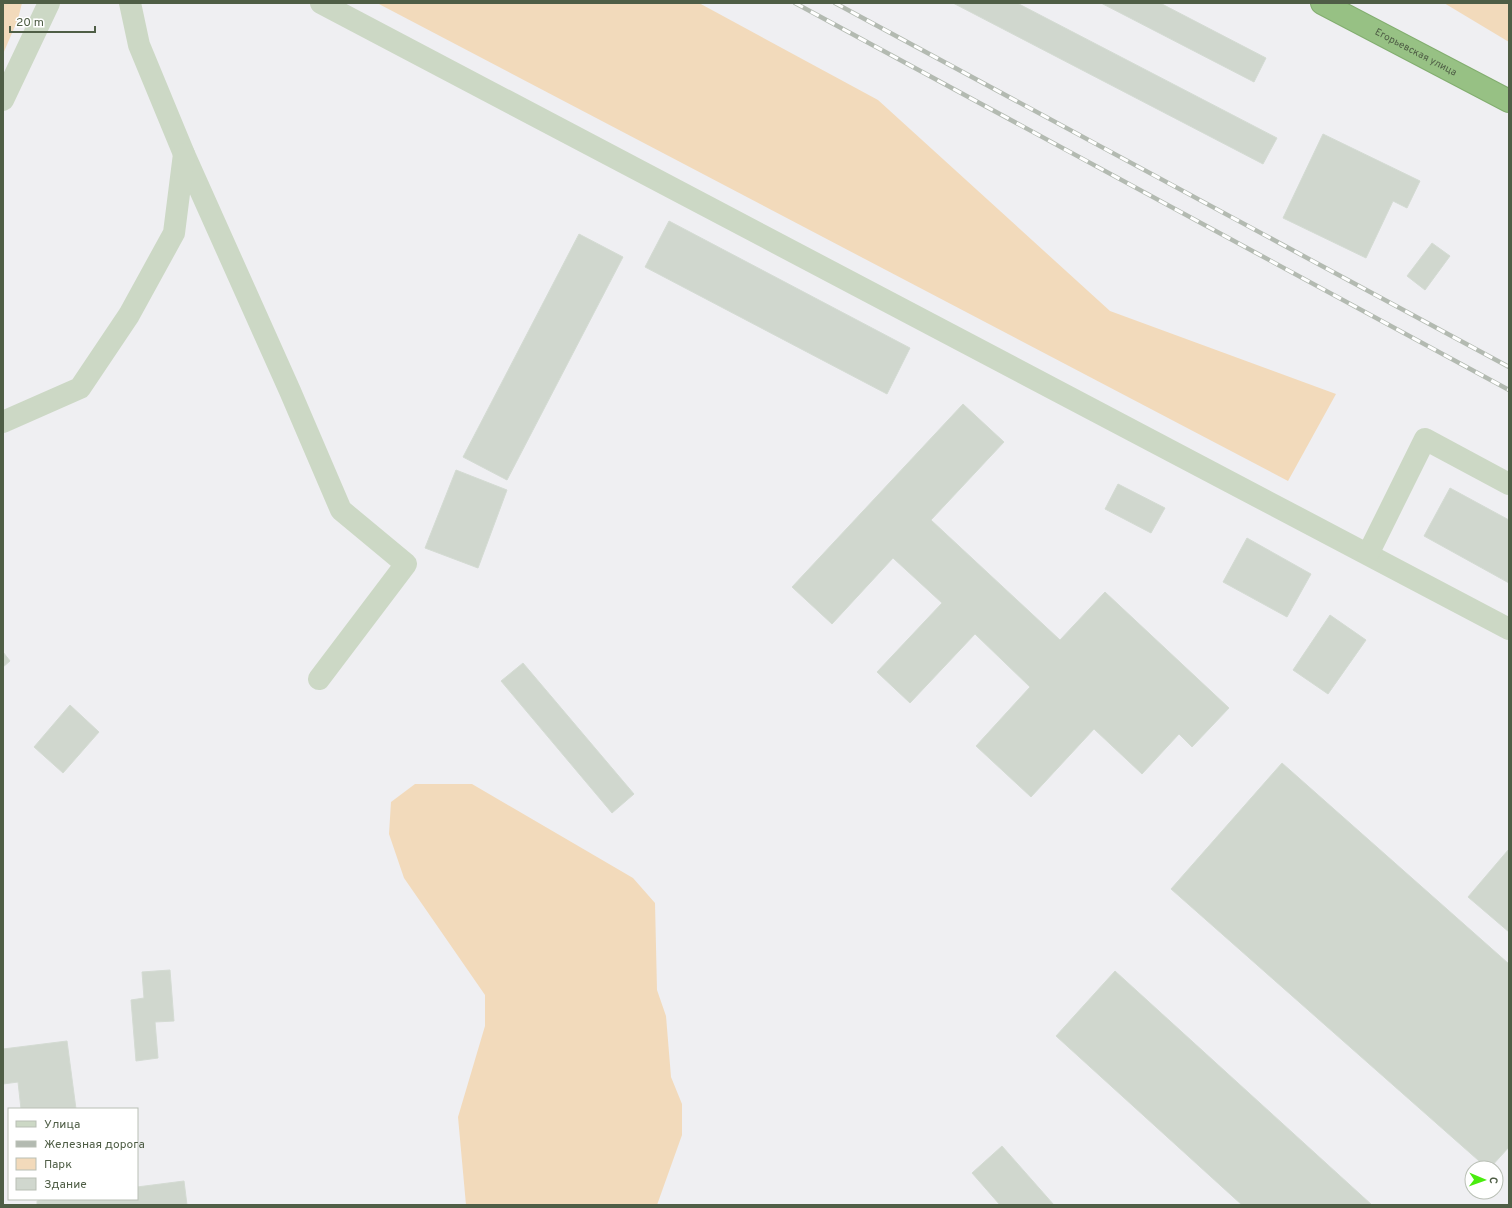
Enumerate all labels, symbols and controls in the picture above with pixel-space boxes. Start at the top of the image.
scale bar [10,8,95,34]
text: 20 m [16,15,44,31]
street label: Егорьевская улица [1373,25,1459,79]
legend [8,1108,138,1200]
text: Улица [44,1117,80,1133]
text: Железная дорога [44,1137,145,1153]
text: Парк [44,1157,72,1173]
north arrow [1464,1160,1504,1200]
text: Здание [44,1177,87,1193]
text: С [1486,1177,1500,1184]

